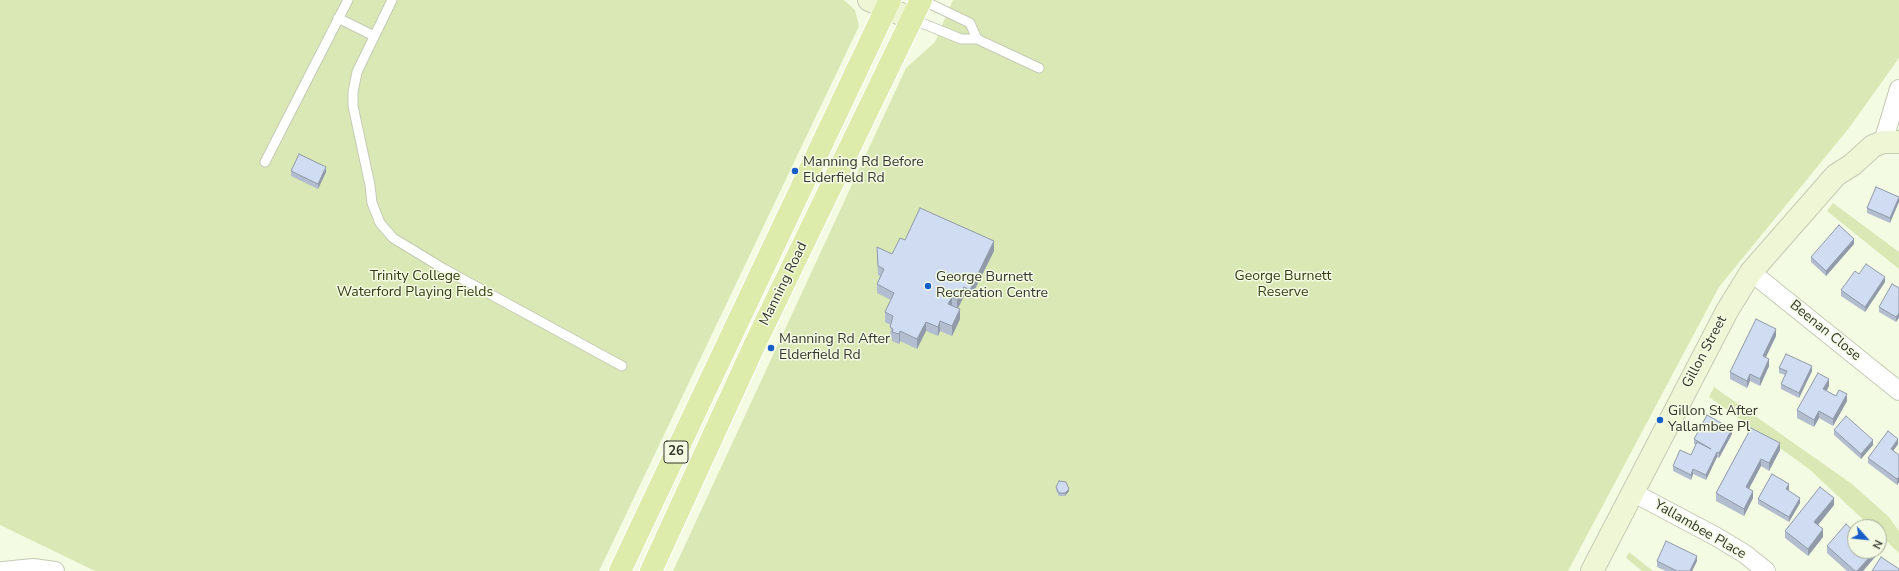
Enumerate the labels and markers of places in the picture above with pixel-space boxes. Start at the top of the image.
place label: Manning Rd Before Elderfield Rd [803,155,924,188]
marker: Manning Rd Before Elderfield Rd [790,166,800,176]
place label: George Burnett Recreation Centre [936,270,1048,302]
marker: George Burnett Recreation Centre [923,281,933,291]
place label: Manning Rd After Elderfield Rd [779,332,890,364]
marker: Manning Rd After Elderfield Rd [766,343,776,353]
place label: Gillon St After Yallambee Pl [1668,404,1758,436]
marker: Gillon St After Yallambee Pl [1655,415,1665,425]

